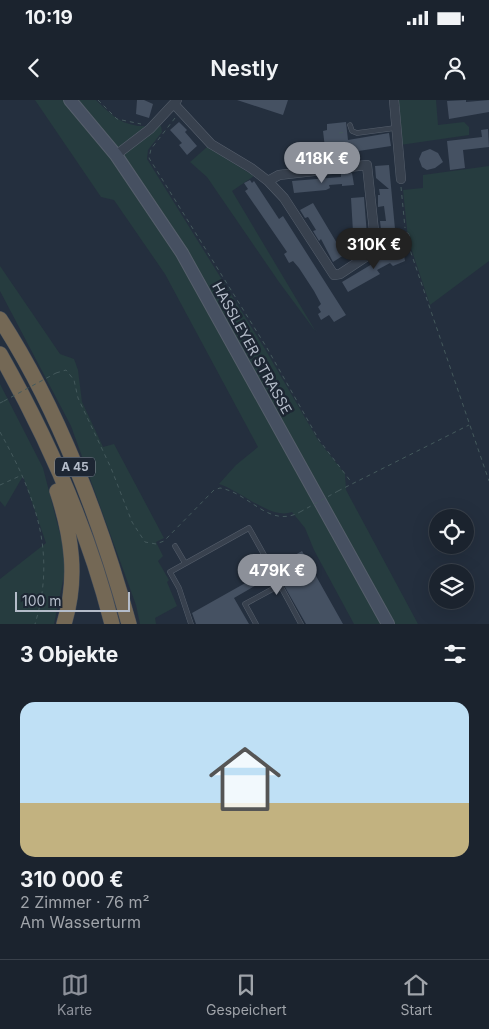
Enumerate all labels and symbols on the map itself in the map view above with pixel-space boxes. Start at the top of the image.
pin: 418K € [281,142,363,184]
pin: 310K € [333,228,415,270]
street label: HASSLEYER STRASSE [209,279,296,417]
road number: A 45 [55,458,95,477]
pin: 479K € [236,554,318,596]
scale bar [15,589,130,612]

